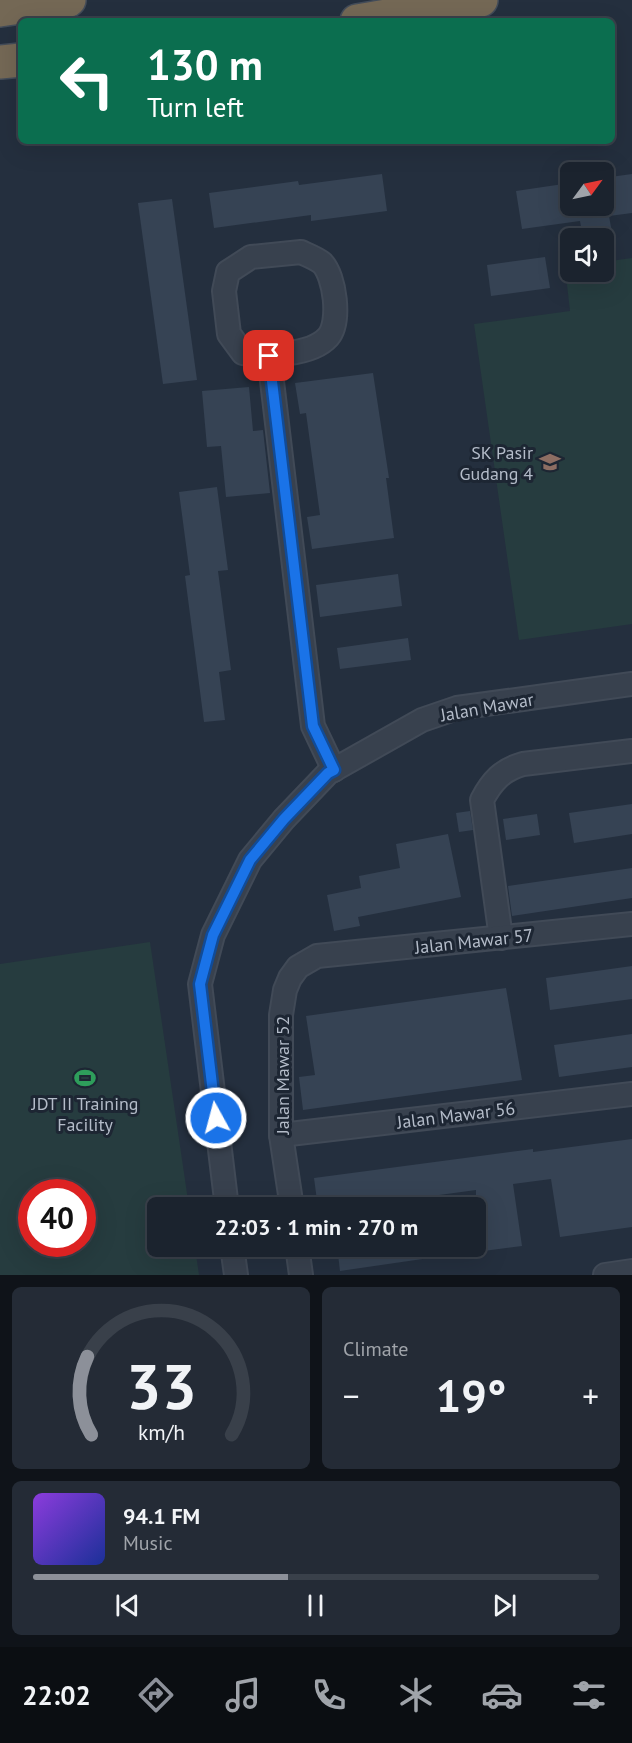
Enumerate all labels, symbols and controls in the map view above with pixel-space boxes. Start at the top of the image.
text: 130 m [147,37,263,92]
icon: left [48,42,126,120]
text: Turn left [147,90,244,124]
north arrow [560,162,614,216]
map controls [560,162,614,282]
button: sound [560,228,614,282]
pin [243,330,294,381]
icon: arrive [252,339,285,372]
place label: SK Pasir Gudang 4 [460,441,533,485]
school or university icon: SK Pasir Gudang 4 [538,450,562,474]
street label: Jalan Mawar [438,687,536,727]
street label: Jalan Mawar 57 [413,923,534,959]
street label: Jalan Mawar 52 [271,1016,294,1135]
sports icon: JDT II Training Facility [73,1066,97,1090]
position arrow [184,1086,248,1150]
place label: JDT II Training Facility [30,1092,139,1136]
street label: Jalan Mawar 56 [395,1096,516,1134]
speed limit sign: 40 [18,1179,96,1257]
text: 22:03 · 1 min · 270 m [215,1213,418,1241]
text: Climate [343,1336,409,1362]
text: 33 [126,1345,196,1426]
text: 19° [436,1366,506,1424]
text: − [343,1374,360,1417]
text: + [582,1374,599,1417]
text: km/h [137,1418,184,1446]
text: 94.1 FM [123,1502,200,1530]
text: Music [123,1530,172,1556]
icon: previous [111,1589,144,1622]
icon: pause [299,1589,332,1622]
icon: next [488,1589,521,1622]
icon: directions [135,1674,177,1716]
icon: music [222,1674,264,1716]
icon: phone [308,1674,350,1716]
icon: climate [395,1674,437,1716]
icon: car [481,1674,523,1716]
icon: filters [568,1674,610,1716]
text: 22:02 [22,1678,91,1712]

